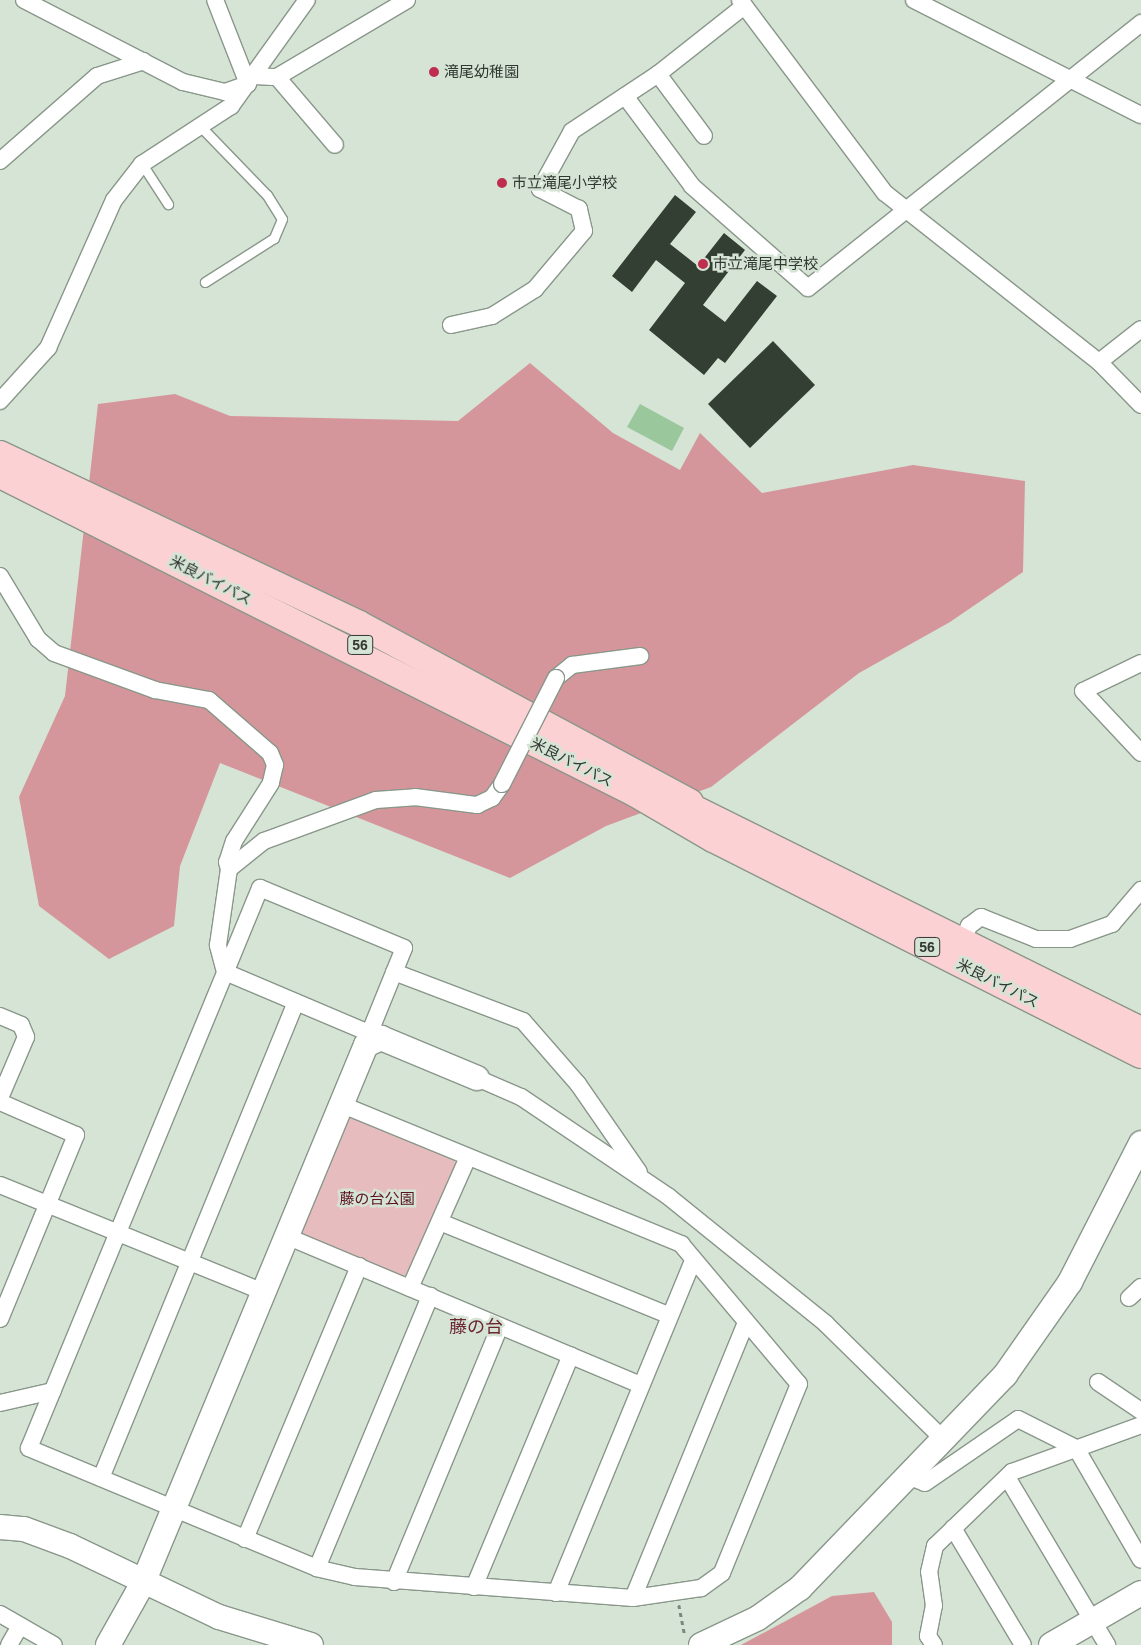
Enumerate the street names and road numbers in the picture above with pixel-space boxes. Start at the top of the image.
street label: 米良バイパス [167,552,255,608]
road number: 56 [346,634,374,656]
street label: 米良バイパス [528,734,616,790]
road number: 56 [913,936,941,959]
street label: 米良バイパス [954,955,1042,1011]

